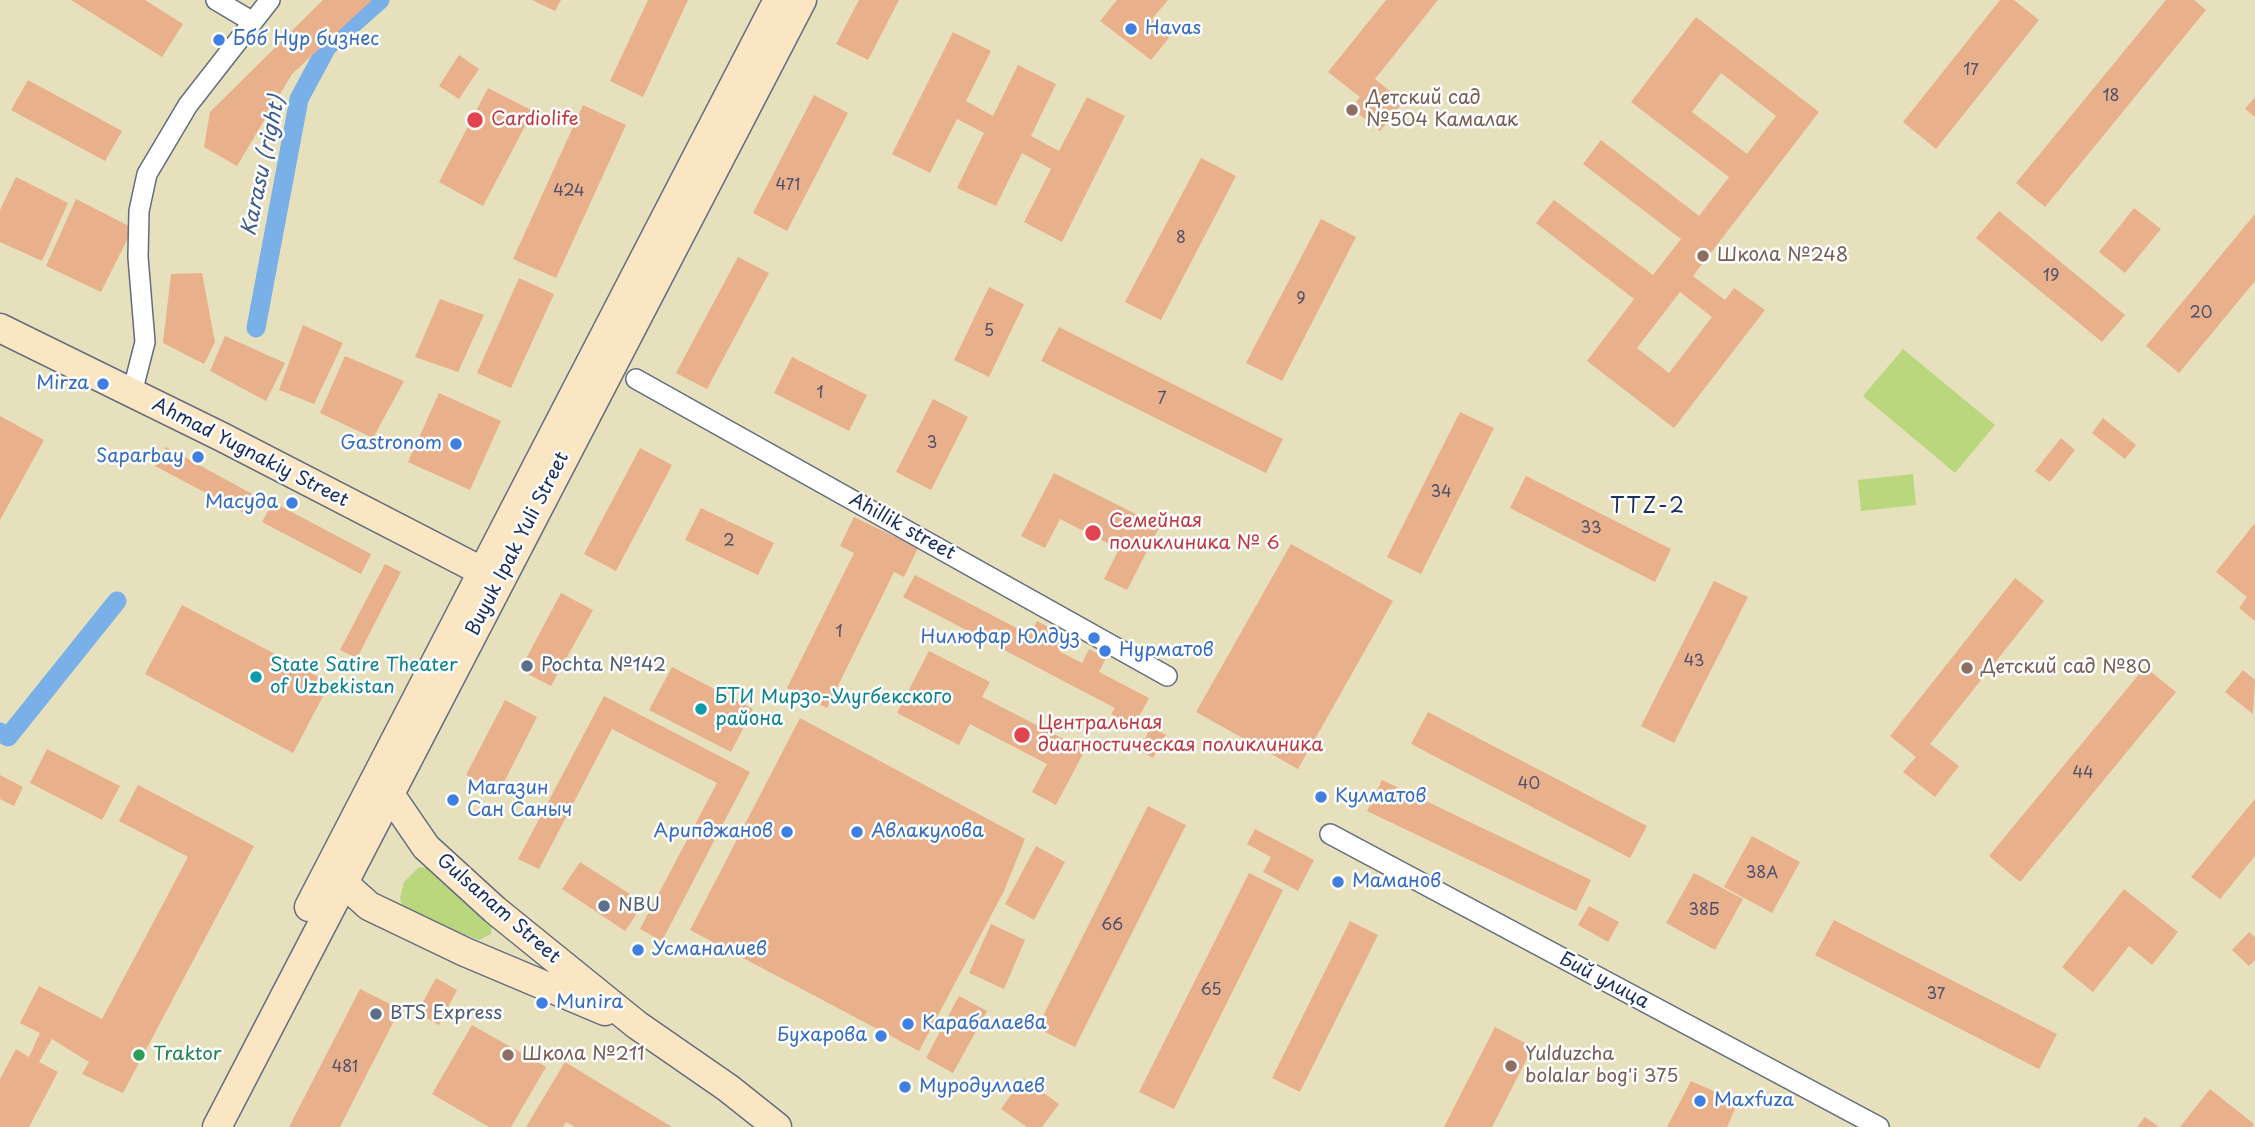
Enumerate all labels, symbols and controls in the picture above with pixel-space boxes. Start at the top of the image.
place label: Havas [1145,18,1201,40]
marker: Havas [1123,21,1139,37]
place label: Ббб Нур бизнес [233,29,379,51]
marker: Ббб Нур бизнес [211,32,227,48]
house number: 17 [1963,61,1979,81]
house number: 18 [2102,87,2120,107]
place label: Детский сад №504 Камалак [1366,88,1518,132]
water label: Karasu (right) [237,94,291,238]
marker: Детский сад №504 Камалак [1344,102,1360,118]
place label: Cardiolife [491,109,579,131]
marker: Cardiolife [465,110,485,130]
house number: 471 [776,176,800,196]
house number: 424 [553,182,585,202]
house number: 8 [1176,229,1186,249]
place label: Школа №248 [1717,245,1848,267]
marker: Школа №248 [1695,248,1711,264]
house number: 19 [2043,267,2059,287]
house number: 9 [1296,290,1306,310]
house number: 20 [2190,304,2212,324]
house number: 5 [984,322,994,342]
place label: Mirza [36,373,89,395]
marker: Mirza [95,376,111,392]
house number: 1 [816,384,824,404]
house number: 7 [1157,390,1167,410]
street label: Ahmad Yugnakiy Street [148,394,352,512]
place label: Gastronom [340,433,442,455]
house number: 3 [927,434,937,454]
marker: Gastronom [448,436,464,452]
place label: Saparbay [96,446,184,468]
street label: Buyuk Ipak Yuli Street [462,448,574,640]
marker: Saparbay [190,449,206,465]
house number: 34 [1430,483,1452,503]
street label: Ahillik street [845,489,959,565]
place label: Масуда [205,492,278,514]
district label: TTZ-2 [1610,494,1686,520]
marker: Масуда [284,495,300,511]
place label: Семейная поликлиника № 6 [1109,511,1280,555]
house number: 33 [1580,519,1602,539]
marker: Семейная поликлиника № 6 [1083,523,1103,543]
house number: 2 [723,532,735,552]
house number: 1 [835,623,843,643]
place label: Нилюфар Юлдуз [921,627,1080,649]
marker: Нилюфар Юлдуз [1086,630,1102,646]
place label: Нурматов [1119,640,1214,662]
marker: Нурматов [1097,643,1113,659]
house number: 43 [1684,652,1704,672]
place label: State Satire Theater of Uzbekistan [270,655,458,699]
place label: Pochta №142 [541,655,666,677]
place label: Детский сад №80 [1981,657,2151,679]
marker: Pochta №142 [519,658,535,674]
marker: Детский сад №80 [1959,660,1975,676]
marker: State Satire Theater of Uzbekistan [248,669,264,685]
place label: БТИ Мирзо-Улугбекского района [715,687,952,731]
marker: БТИ Мирзо-Улугбекского района [693,701,709,717]
place label: Центральная диагностическая поликлиника [1038,713,1323,757]
marker: Центральная диагностическая поликлиника [1012,725,1032,745]
house number: 44 [2072,764,2094,784]
house number: 40 [1518,775,1540,795]
place label: Магазин Сан Саныч [467,778,572,822]
place label: Кулматов [1335,786,1426,808]
marker: Кулматов [1313,789,1329,805]
marker: Магазин Сан Саныч [445,792,461,808]
place label: Арипджанов [653,821,773,843]
place label: Авлакулова [871,821,984,843]
marker: Арипджанов [779,824,795,840]
marker: Авлакулова [849,824,865,840]
street label: Gulsanam Street [432,849,564,969]
house number: 38A [1746,864,1778,884]
place label: Маманов [1352,871,1441,893]
marker: Маманов [1330,874,1346,890]
place label: NBU [618,895,660,917]
marker: NBU [596,898,612,914]
house number: 38Б [1689,901,1719,921]
house number: 66 [1101,916,1123,936]
place label: Усманалиев [652,939,767,961]
marker: Усманалиев [630,942,646,958]
street label: Бий улица [1555,948,1653,1014]
house number: 65 [1200,981,1222,1001]
house number: 37 [1927,985,1945,1005]
place label: Munira [556,992,623,1014]
marker: Munira [534,995,550,1011]
place label: BTS Express [390,1003,502,1025]
marker: BTS Express [368,1006,384,1022]
place label: Карабалаева [922,1013,1047,1035]
marker: Карабалаева [900,1016,916,1032]
place label: Бухарова [777,1025,867,1047]
marker: Бухарова [873,1028,889,1044]
place label: Traktor [153,1044,222,1066]
place label: Школа №211 [522,1044,645,1066]
place label: Yulduzcha bolalar bog'i 375 [1525,1044,1679,1088]
marker: Traktor [131,1047,147,1063]
marker: Школа №211 [500,1047,516,1063]
house number: 481 [332,1058,358,1078]
marker: Yulduzcha bolalar bog'i 375 [1503,1058,1519,1074]
place label: Муродуллаев [919,1076,1045,1098]
marker: Муродуллаев [897,1079,913,1095]
place label: Maxfuza [1714,1090,1794,1112]
marker: Maxfuza [1692,1093,1708,1109]

